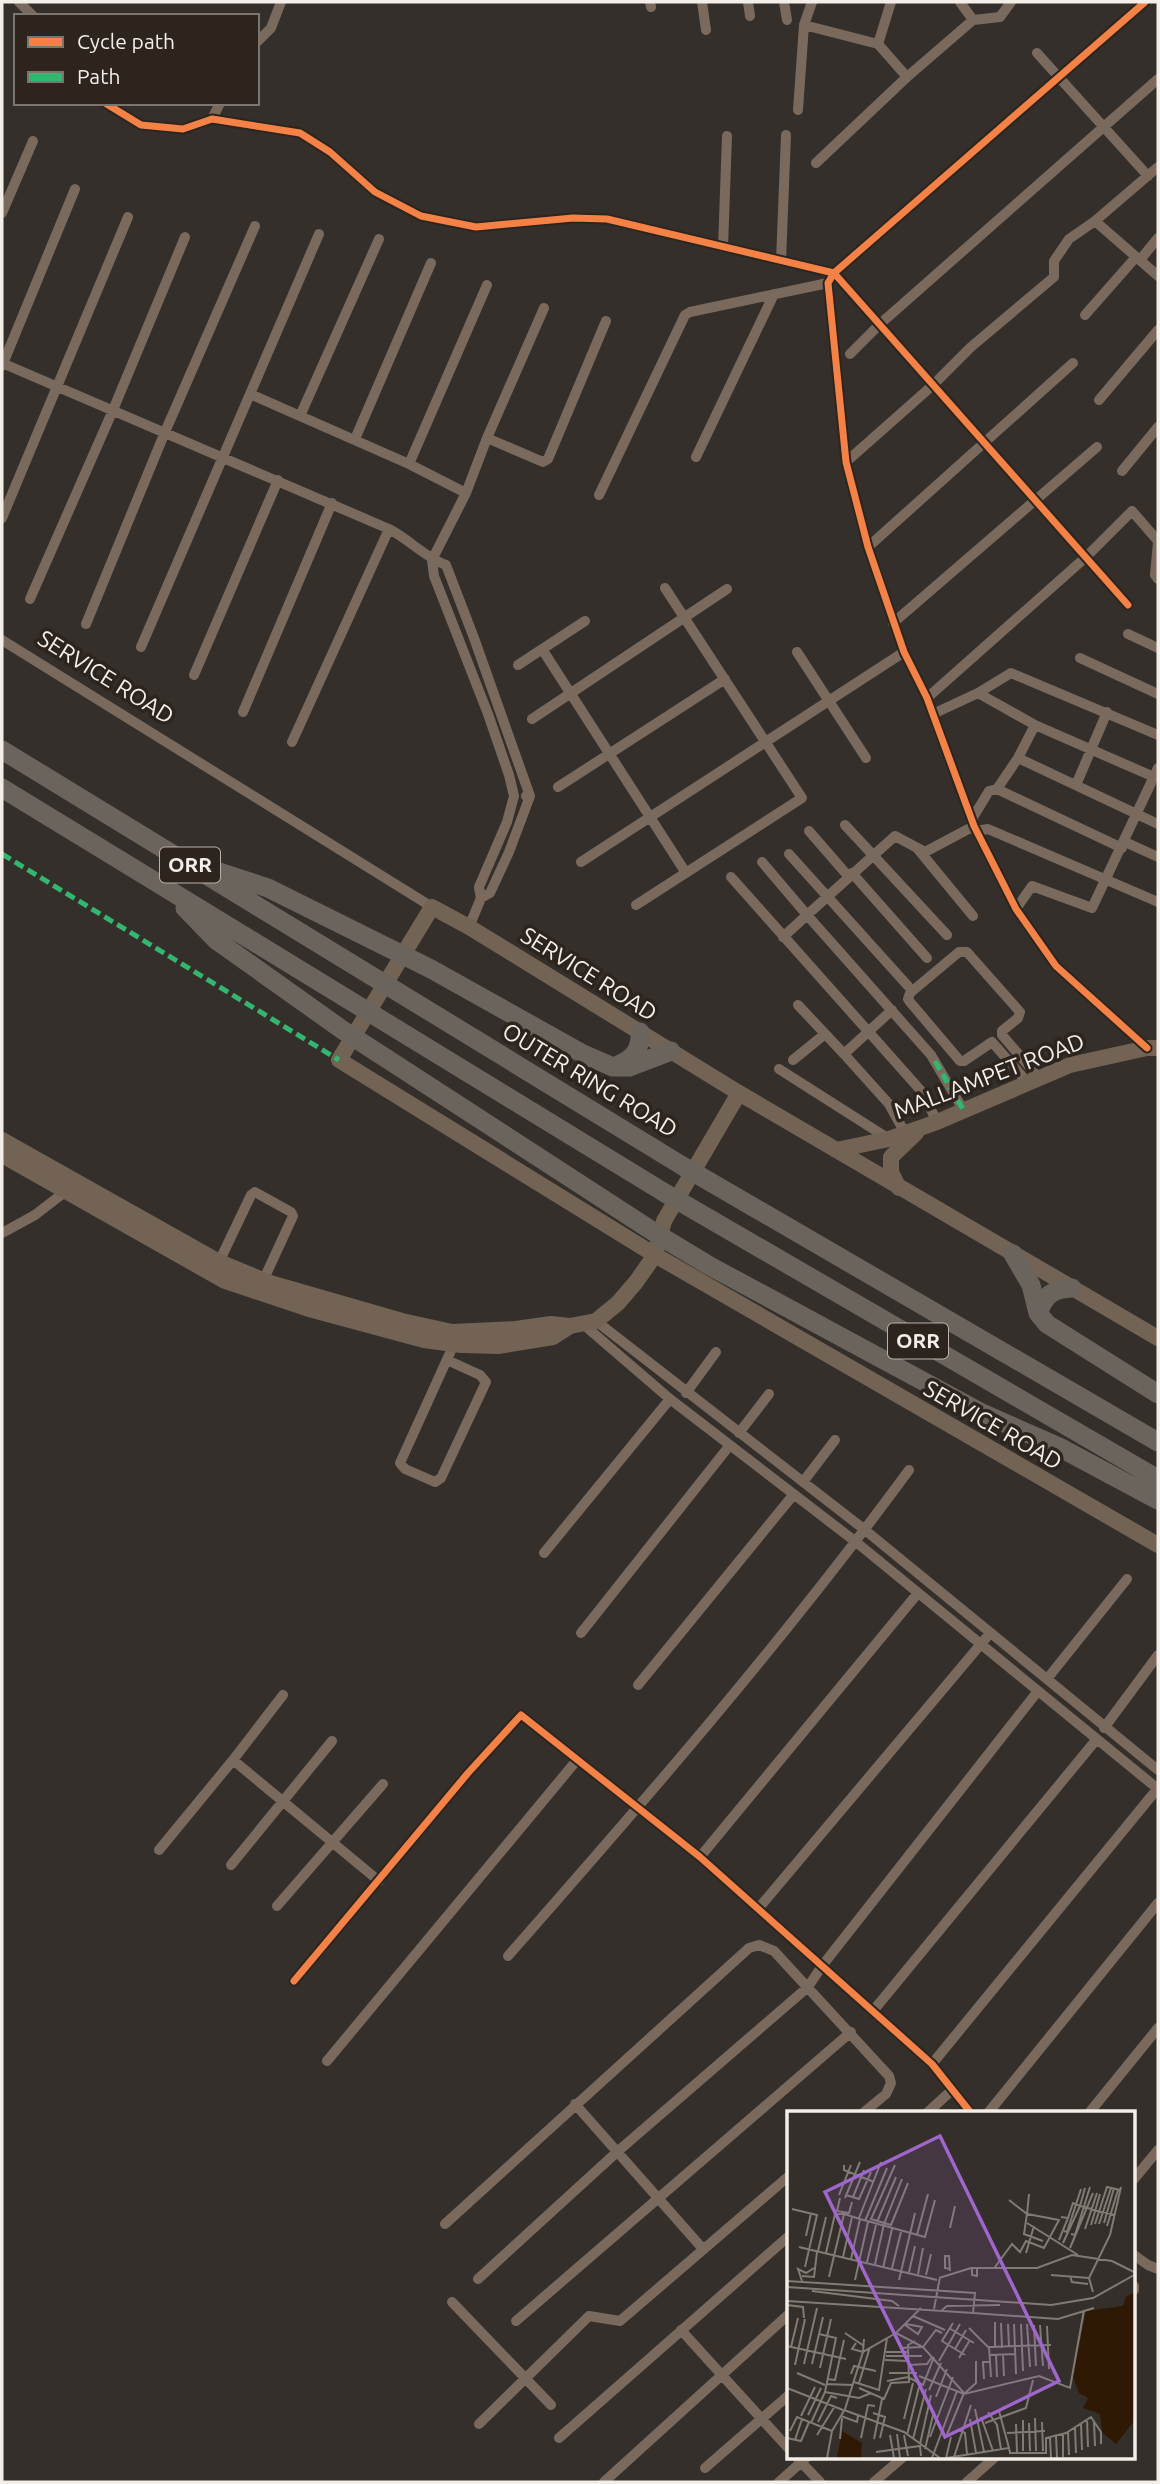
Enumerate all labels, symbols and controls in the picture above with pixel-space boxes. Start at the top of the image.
legend [14,14,259,105]
text: Cycle path [77,29,175,53]
text: Path [77,64,120,88]
street label: SERVICE ROAD [34,625,179,728]
road number: ORR [160,848,220,882]
street label: SERVICE ROAD [517,922,662,1025]
street label: OUTER RING ROAD [498,1018,682,1142]
street label: MALLAMPET ROAD [890,1028,1087,1123]
road number: ORR [888,1324,948,1358]
street label: SERVICE ROAD [920,1375,1067,1474]
inset map [787,2111,1136,2460]

